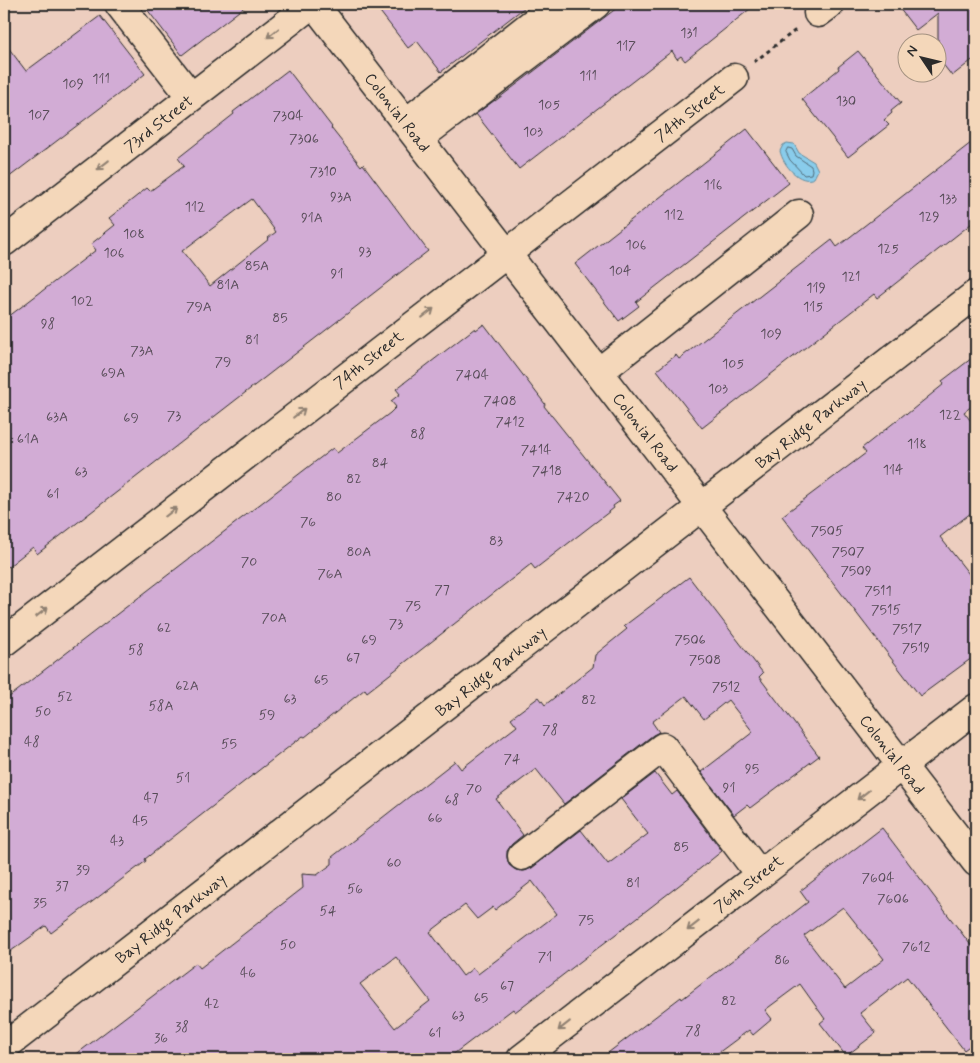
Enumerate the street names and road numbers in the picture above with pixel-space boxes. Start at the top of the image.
street label: Colonial Road [359,69,434,157]
street label: 74th Street [651,79,730,147]
street label: 73rd Street [120,90,198,158]
street label: 74th Street [330,326,409,394]
street label: Bay Ridge Parkway [751,374,871,475]
street label: Colonial Road [607,389,682,477]
street label: Bay Ridge Parkway [431,622,551,723]
street label: Colonial Road [854,711,929,799]
street label: 76th Street [710,850,788,918]
street label: Bay Ridge Parkway [111,869,231,970]

